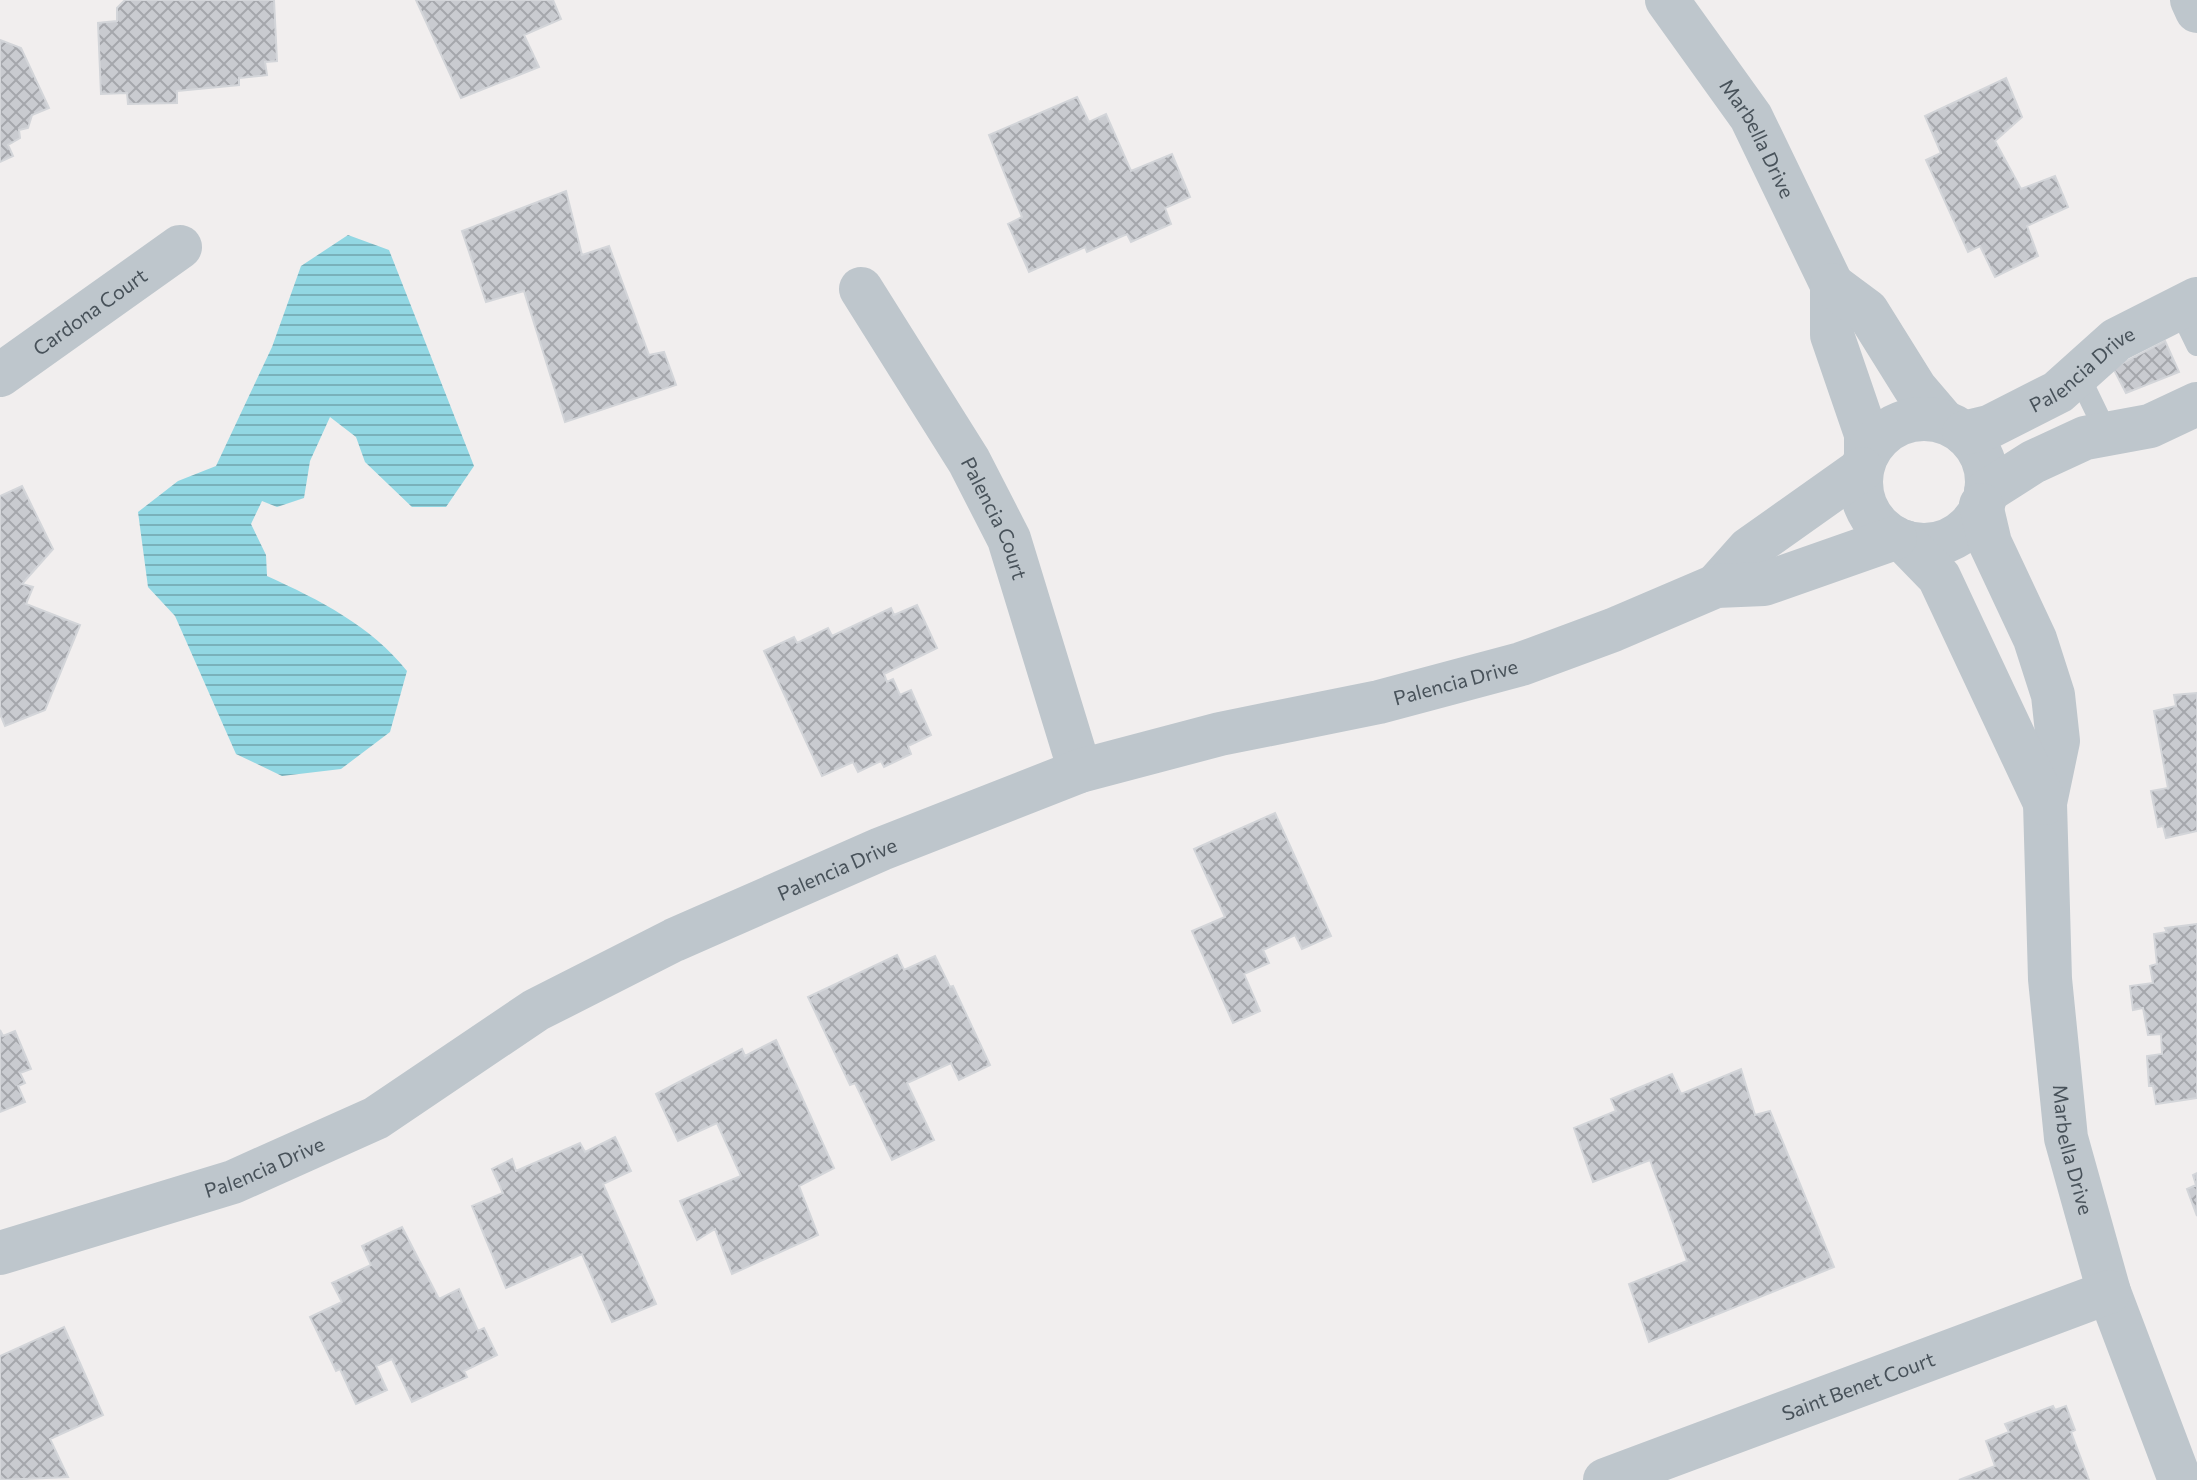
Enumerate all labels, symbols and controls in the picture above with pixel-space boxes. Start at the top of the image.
street label: Marbella Drive [1715,74,1800,202]
street label: Cardona Court [28,263,151,360]
street label: Palencia Drive [2025,321,2138,417]
street label: Palencia Court [957,453,1033,582]
street label: Palencia Drive [1391,653,1520,710]
street label: Palencia Drive [774,832,900,905]
street label: Marbella Drive [2049,1083,2099,1217]
street label: Palencia Drive [201,1131,328,1202]
street label: Saint Benet Court [1778,1346,1938,1425]

